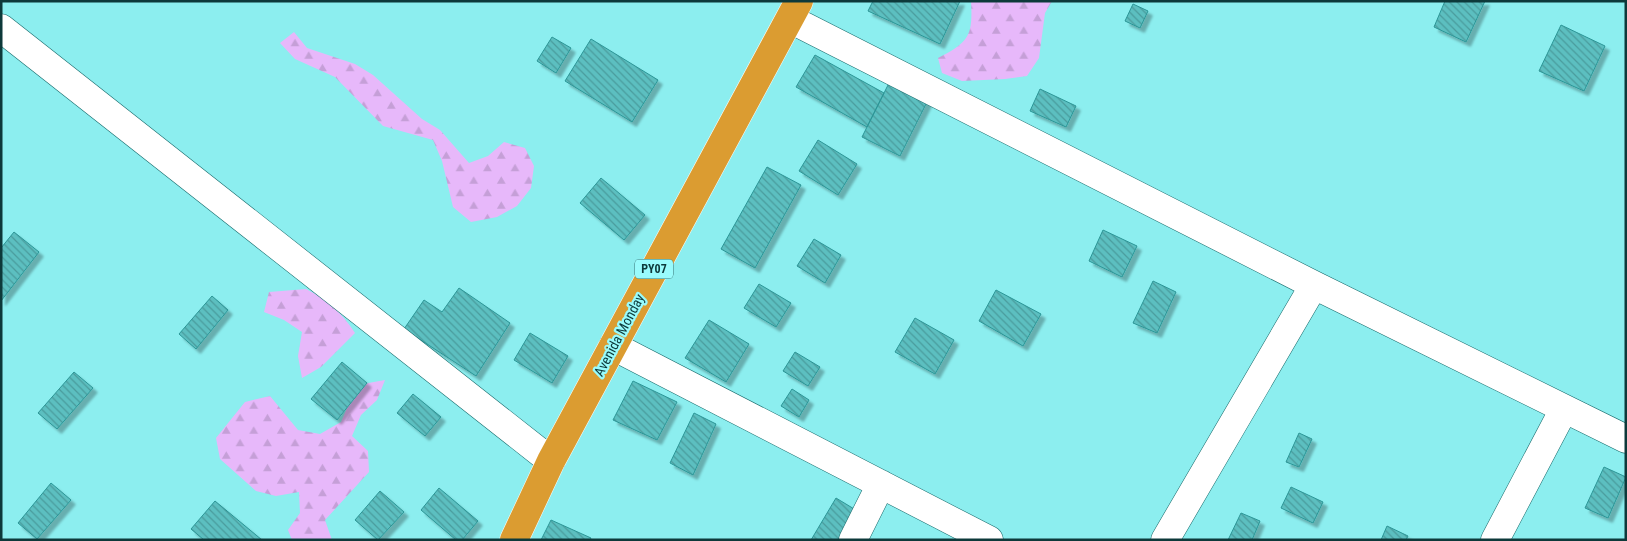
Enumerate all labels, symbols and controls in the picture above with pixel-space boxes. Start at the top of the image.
road number: PY07 [635,260,673,278]
street label: Avenida Monday [591,291,647,379]

